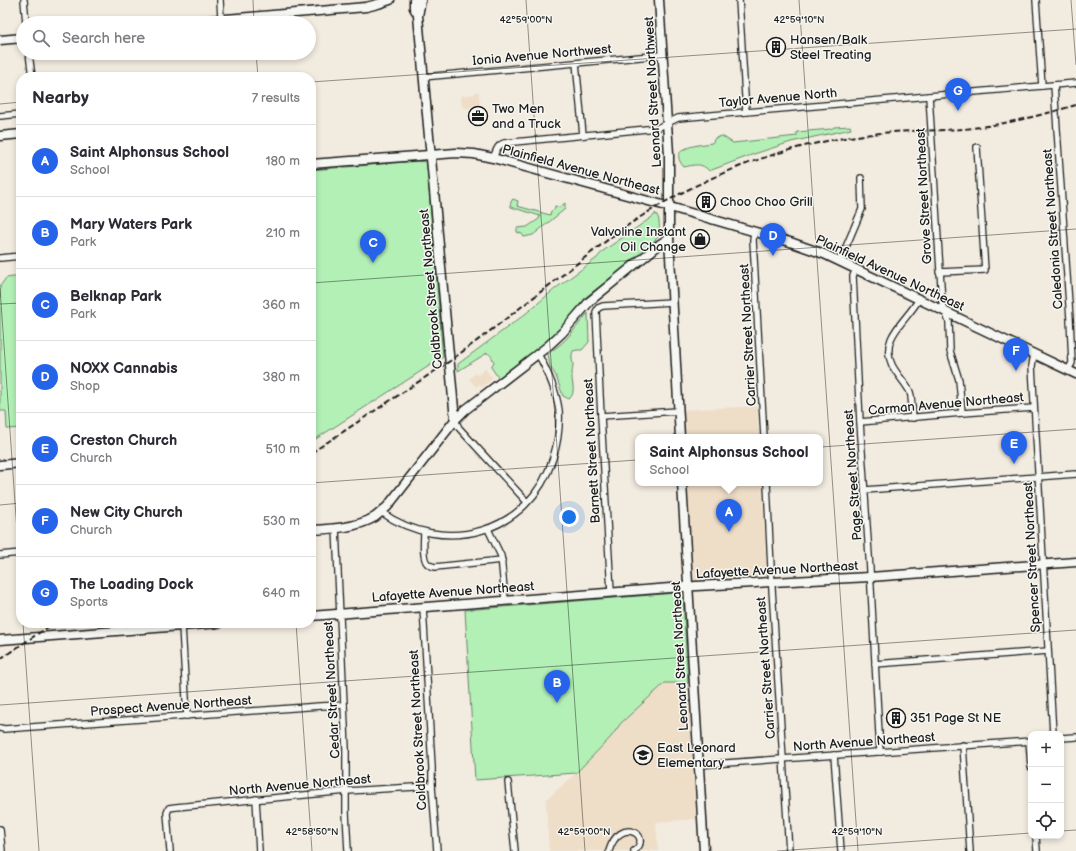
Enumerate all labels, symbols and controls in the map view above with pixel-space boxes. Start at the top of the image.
text: 42°59'00"N [499,14,553,26]
text: 42°59'10"N [773,14,825,26]
search box [16,16,316,60]
street label: Leonard Street Northwest [641,16,665,168]
icon: search [30,27,52,49]
text: Search here [62,29,145,48]
place label: Hansen/Balk Steel Treating [790,32,871,63]
building icon: Hansen/Balk Steel Treating [765,36,787,58]
street label: Ionia Avenue Northwest [472,41,612,69]
pin: G [945,78,971,111]
street label: Taylor Avenue North [718,85,838,111]
text: Nearby [32,88,89,108]
text: 7 results [252,90,300,106]
place label: Two Men and a Truck [492,101,561,132]
office icon: Two Men and a Truck [467,105,489,127]
street label: Grove Street Northeast [912,127,936,265]
street label: Plainfield Avenue Northeast [501,141,661,199]
text: Saint Alphonsus School [70,143,229,162]
street label: Caledonia Street Northeast [1039,148,1067,310]
text: A [41,153,49,169]
text: 180 m [265,153,300,169]
text: School [70,162,110,178]
building icon: Choo Choo Grill [695,191,717,213]
place label: Choo Choo Grill [720,194,813,210]
street label: Coldbrook Street Northeast [416,208,446,370]
text: Mary Waters Park [70,215,192,234]
pin: D [760,223,786,256]
place label: Valvoline Instant Oil Change [591,224,686,255]
text: B [40,225,50,241]
text: 210 m [266,225,300,241]
shop icon: Valvoline Instant Oil Change [689,228,711,250]
pin: C [360,230,386,263]
street label: Plainfield Avenue Northeast [813,231,967,315]
text: Park [70,234,96,250]
street label: Carrier Street Northeast [736,263,760,407]
text: Belknap Park [70,287,162,306]
text: C [40,297,50,313]
text: 360 m [262,297,300,313]
text: Park [70,306,96,322]
pin: F [1003,338,1029,371]
text: NOXX Cannabis [70,359,178,378]
text: D [40,369,50,385]
text: 380 m [263,369,300,385]
text: Shop [70,378,100,394]
street label: Barnett Street Northeast [580,378,604,524]
street label: Carman Avenue Northeast [868,389,1024,419]
street label: Page Street Northeast [840,409,866,541]
text: Creston Church [70,431,177,450]
pin: E [1001,431,1027,464]
popup [635,434,823,486]
text: E [41,441,49,457]
text: 510 m [266,441,300,457]
text: Saint Alphonsus School [649,443,809,462]
text: Church [70,450,112,466]
text: School [649,462,689,478]
street label: Spencer Street Northeast [1020,481,1044,633]
pin: A [716,499,742,532]
text: New City Church [70,503,183,522]
your location [559,507,579,527]
text: F [41,513,49,529]
text: 530 m [263,513,300,529]
text: Church [70,522,112,538]
street label: Lafayette Avenue Northeast [695,558,859,582]
text: The Loading Dock [70,575,193,594]
street label: Lafayette Avenue Northeast [371,578,535,606]
street label: Leonard Street Northeast [668,581,692,731]
text: G [40,585,50,601]
text: 640 m [262,585,300,601]
text: Sports [70,594,108,610]
street label: Carrier Street Northeast [753,596,779,740]
street label: Cedar Street Northeast [320,621,344,759]
street label: Coldbrook Street Northeast [406,649,430,811]
pin: B [544,670,570,703]
street label: Prospect Avenue Northeast [90,692,252,720]
building icon: 351 Page St NE [885,707,907,729]
place label: 351 Page St NE [910,710,1002,726]
street label: North Avenue Northeast [792,729,936,755]
map controls [1028,731,1064,839]
button: + [1028,731,1064,767]
place label: East Leonard Elementary [657,740,736,771]
school or university icon: East Leonard Elementary [632,744,654,766]
button: − [1028,767,1064,803]
street label: North Avenue Northeast [228,771,372,799]
button: locate [1028,803,1064,839]
text: 42°58'50"N [286,826,338,838]
text: 42°59'00"N [557,826,611,838]
text: 42°59'10"N [831,826,883,838]

